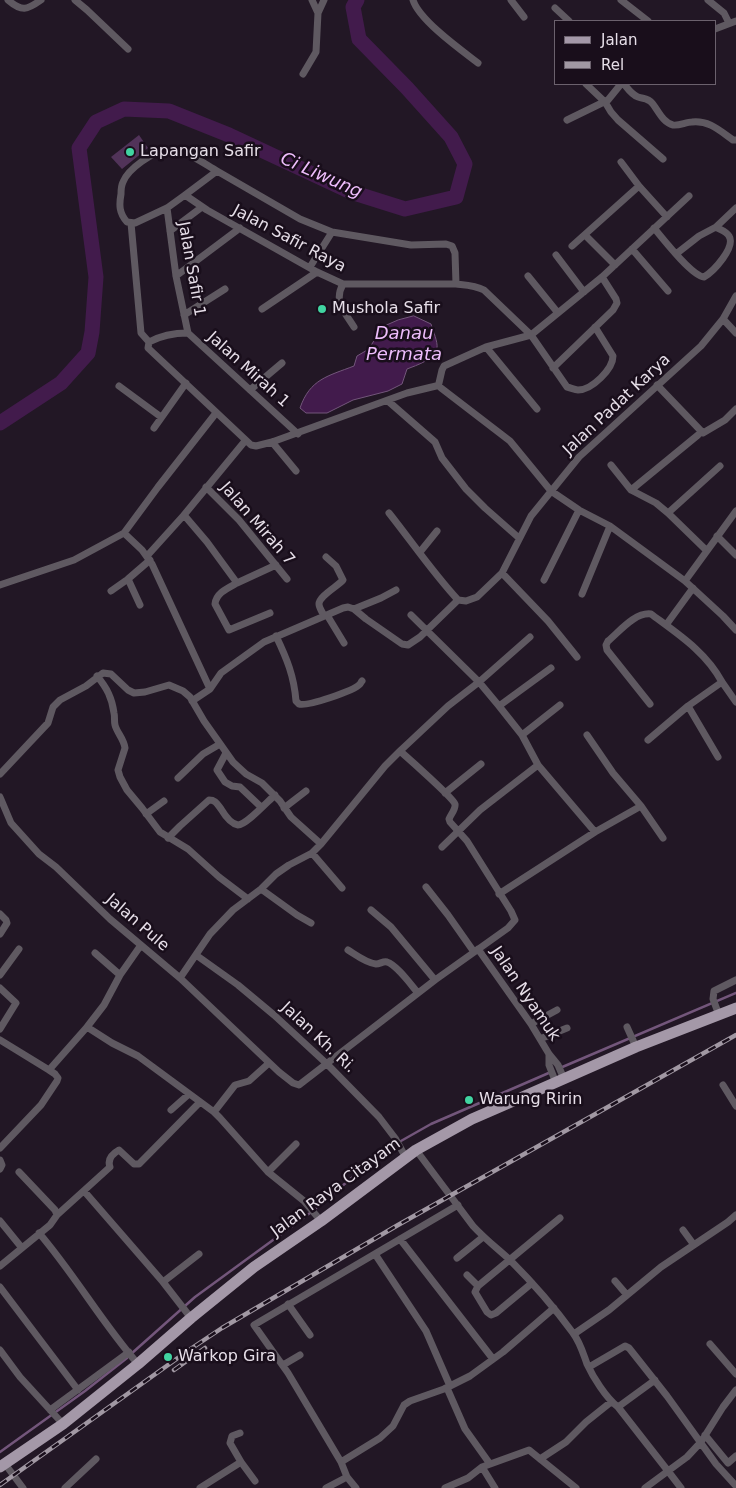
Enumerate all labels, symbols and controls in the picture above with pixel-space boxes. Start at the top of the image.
legend [554,20,716,85]
text: Jalan [601,31,637,49]
text: Rel [601,56,624,74]
place label: Lapangan Safir [140,142,261,162]
marker: Lapangan Safir [124,146,136,158]
water label: Ci Liwung [277,148,365,204]
street label: Jalan Safir Raya [229,201,349,277]
street label: Jalan Safir 1 [173,220,209,318]
place label: Mushola Safir [332,299,440,319]
marker: Mushola Safir [316,303,328,315]
water label: Danau Permata [366,323,442,366]
street label: Jalan Mirah 1 [203,328,293,412]
street label: Jalan Padat Karya [559,350,675,460]
street label: Jalan Mirah 7 [216,478,298,570]
street label: Jalan Pule [101,890,173,956]
street label: Jalan Nyamuk [486,943,564,1045]
street label: Jalan Kh. Ri. [277,998,359,1078]
place label: Warung Ririn [479,1090,582,1110]
marker: Warung Ririn [463,1094,475,1106]
street label: Jalan Raya Citayam [267,1135,405,1241]
place label: Warkop Gira [178,1347,276,1367]
marker: Warkop Gira [162,1351,174,1363]

